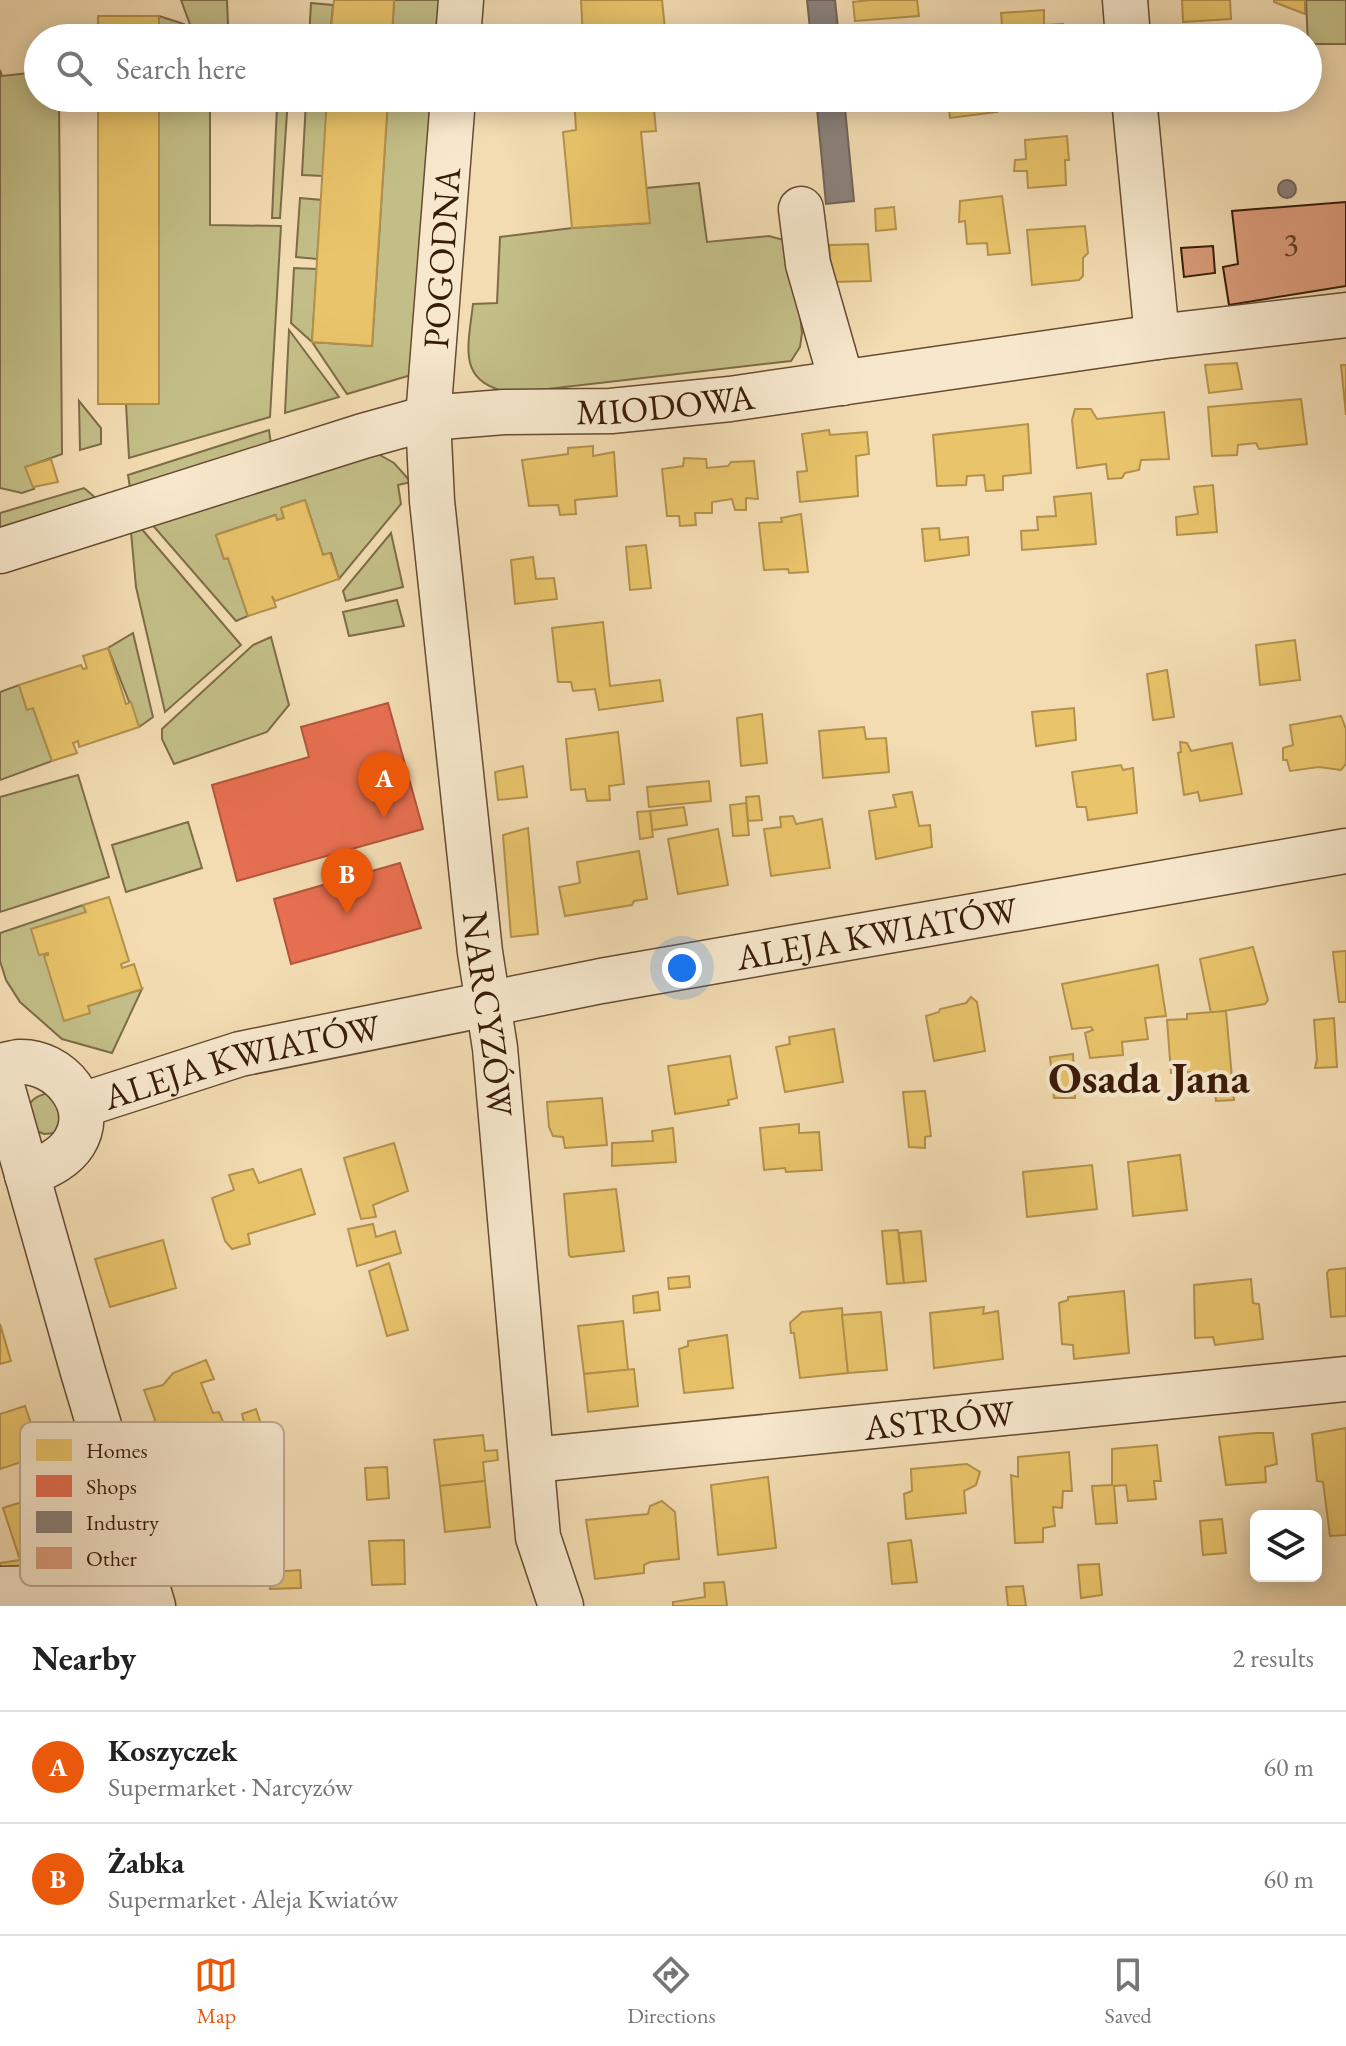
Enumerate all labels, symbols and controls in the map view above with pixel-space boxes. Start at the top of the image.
search box [24,24,1322,112]
icon: search [52,46,96,90]
text: Search here [116,49,246,88]
street label: POGODNA [412,165,471,350]
house number: 3 [1283,223,1299,265]
street label: MIODOWA [576,373,759,435]
pin: A [358,752,410,818]
pin: B [321,848,373,914]
street label: ALEJA KWIATÓW [731,886,1022,981]
street label: NARCYZÓW [452,909,524,1119]
your location [662,948,702,988]
street label: ALEJA KWIATÓW [97,1003,385,1121]
district label: Osada Jana [1048,1049,1251,1106]
street label: ASTRÓW [861,1389,1017,1451]
legend [20,1422,284,1586]
text: Homes [86,1436,148,1465]
text: Shops [86,1472,137,1501]
text: Industry [86,1508,159,1537]
map controls [1250,1510,1322,1582]
button: layers [1250,1510,1322,1582]
text: Other [86,1544,138,1573]
text: Nearby [32,1636,136,1680]
text: 2 results [1233,1641,1314,1675]
text: Koszyczek [108,1731,237,1770]
text: A [49,1750,67,1784]
text: 60 m [1264,1750,1314,1784]
text: Supermarket · Narcyzów [108,1770,353,1804]
text: Żabka [108,1843,184,1882]
text: B [50,1862,66,1896]
text: 60 m [1264,1862,1314,1896]
text: Supermarket · Aleja Kwiatów [108,1882,398,1916]
tab: Map [194,1953,238,2030]
tab: Directions [627,1953,716,2030]
tab: Saved [1104,1953,1152,2030]

